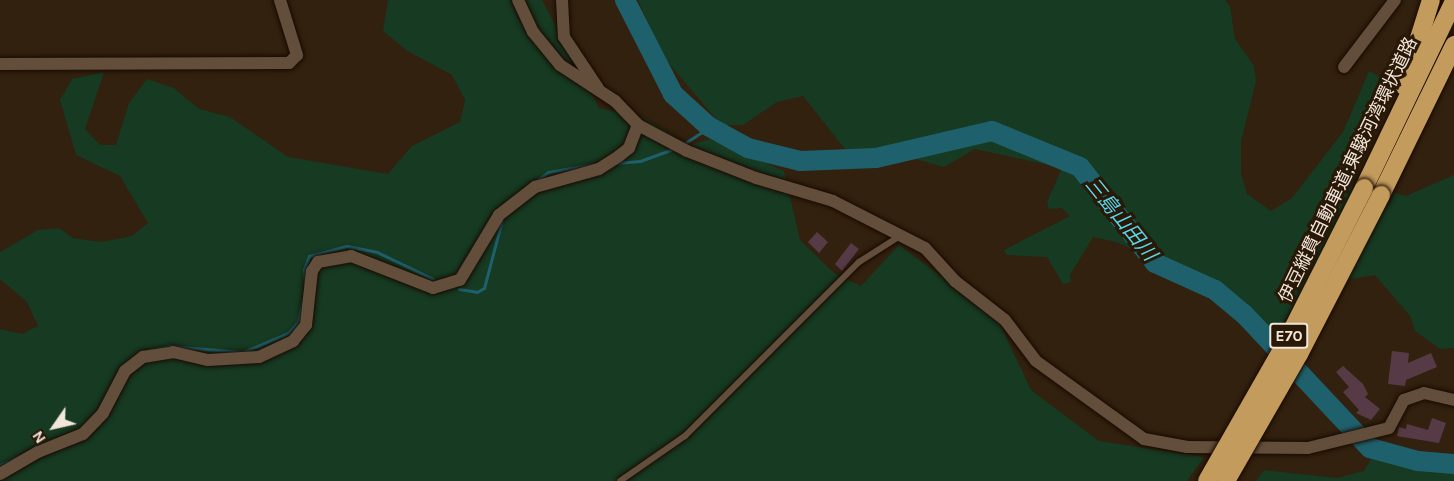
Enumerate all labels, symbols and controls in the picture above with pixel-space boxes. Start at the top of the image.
street label: 伊豆縦貫自動車道;東駿河湾環状道路 [1274,34,1422,306]
water label: 三島山田川 [1080,173,1162,265]
road number: E70 [1268,323,1310,349]
north arrow [24,397,84,457]
text: N [28,427,50,447]

